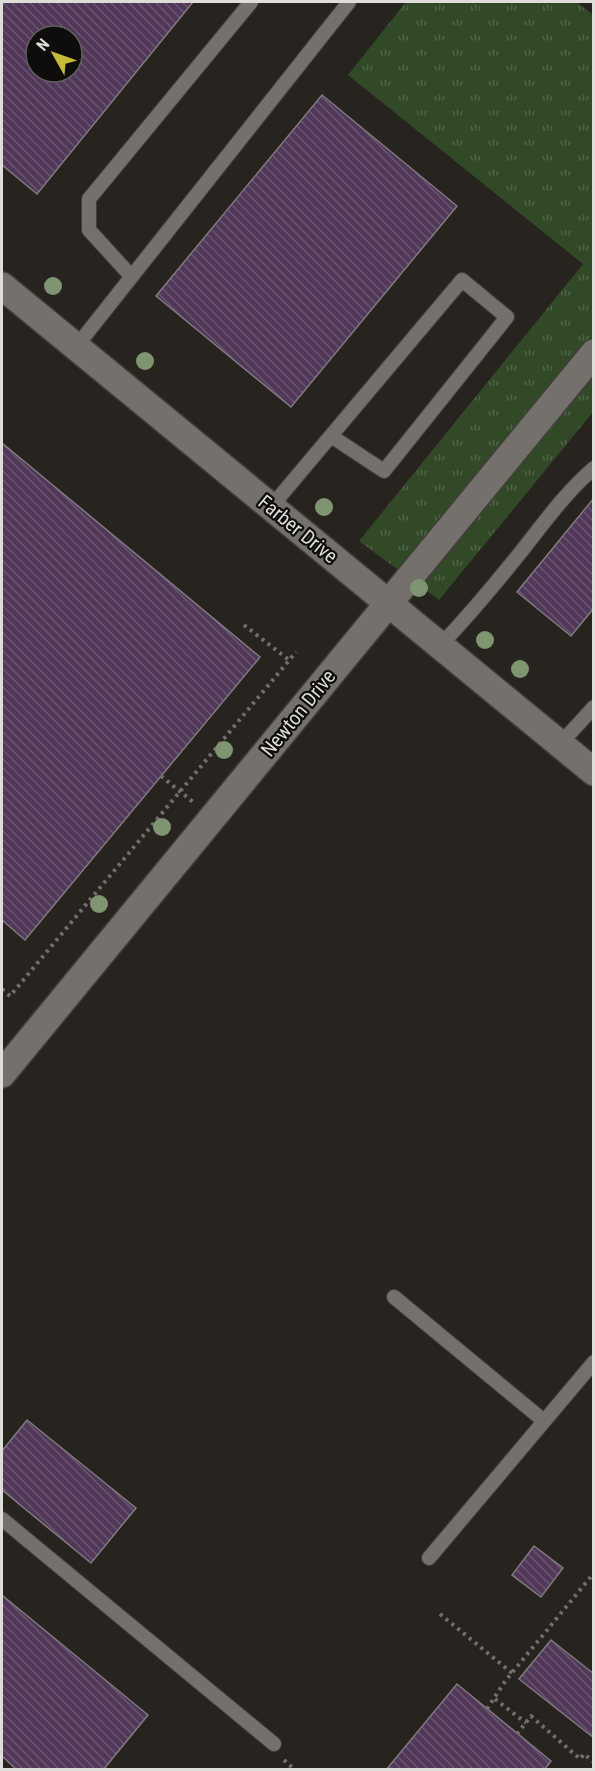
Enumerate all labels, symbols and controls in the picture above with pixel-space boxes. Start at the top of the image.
north arrow [24,24,84,84]
text: N [32,35,53,55]
street label: Farber Drive [254,490,342,568]
street label: Newton Drive [256,665,340,761]

